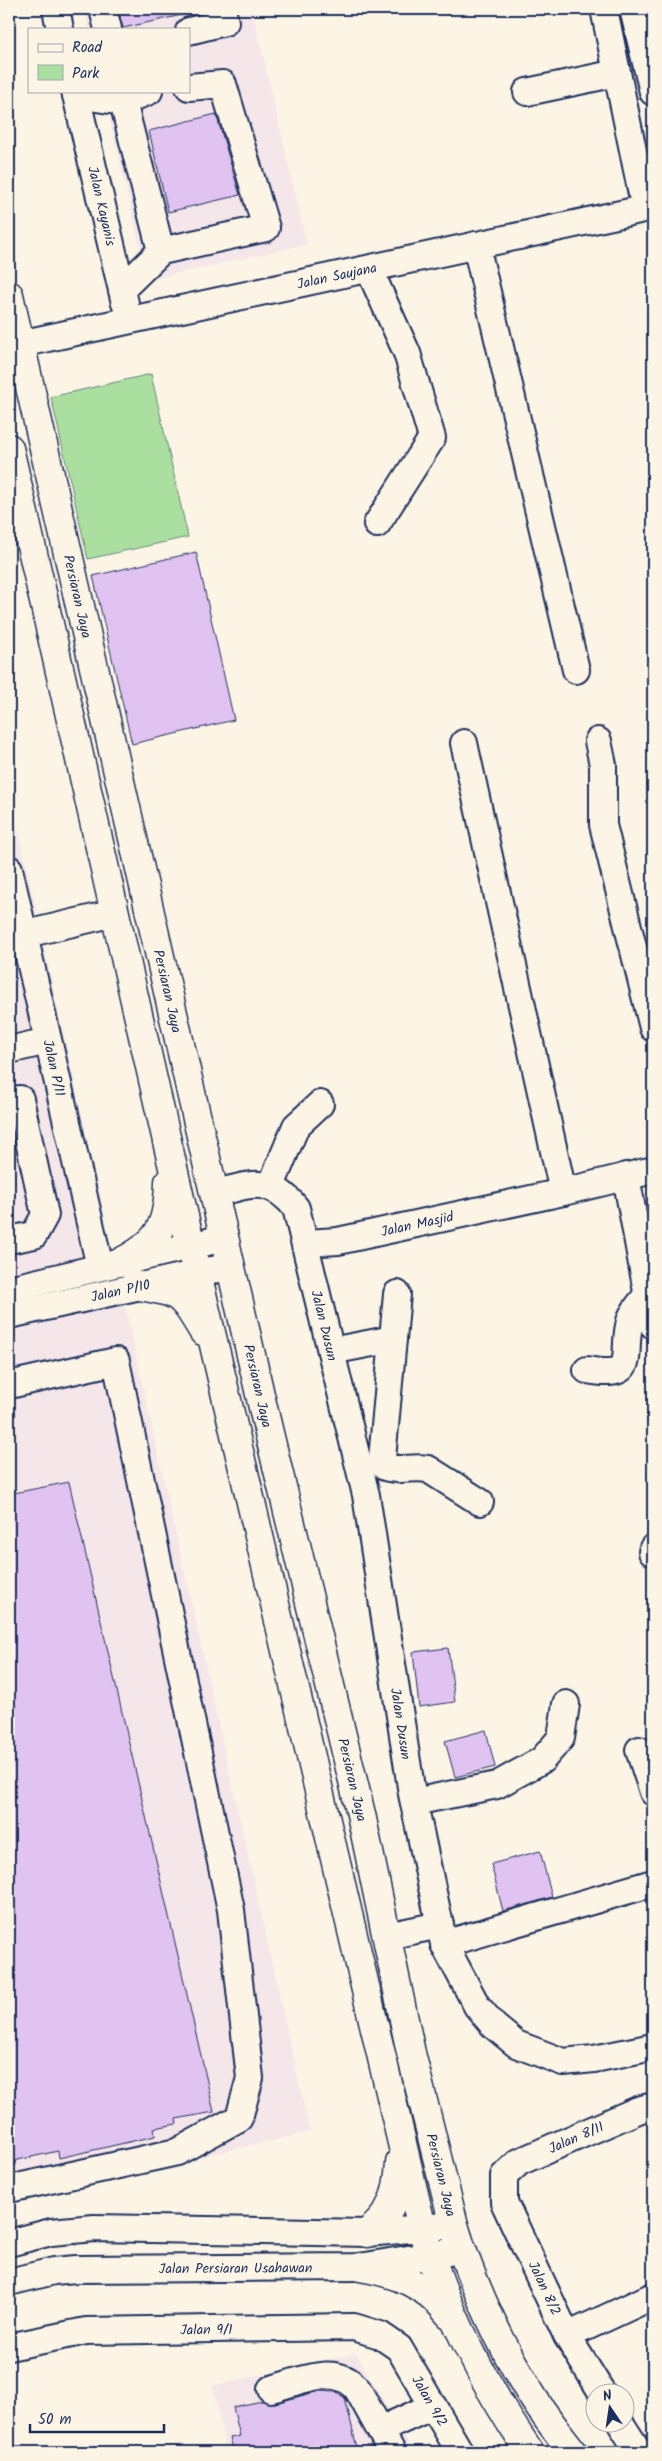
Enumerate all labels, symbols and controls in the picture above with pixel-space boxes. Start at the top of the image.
legend [28,28,190,92]
text: Road [72,36,103,60]
text: Park [72,62,100,86]
street label: Jalan Kayanis [81,164,121,248]
street label: Jalan Saujana [295,257,379,296]
street label: Persiaran Jaya [57,553,97,640]
street label: Persiaran Jaya [147,947,187,1035]
street label: Jalan P/11 [36,1038,71,1099]
street label: Jalan Masjid [379,1206,457,1243]
street label: Jalan P/10 [89,1274,152,1309]
street label: Jalan Dusun [304,1288,343,1363]
street label: Persiaran Jaya [237,1342,277,1430]
street label: Jalan Dusun [384,1687,417,1761]
street label: Persiaran Jaya [331,1736,372,1824]
street label: Jalan 8/11 [545,2116,608,2160]
street label: Persiaran Jaya [419,2131,461,2219]
street label: Jalan Persiaran Usahawan [159,2257,312,2280]
street label: Jalan 8/2 [522,2258,566,2319]
street label: Jalan 9/1 [180,2319,233,2342]
street label: Jalan 9/2 [405,2371,453,2431]
north arrow [584,2384,634,2434]
text: N [601,2385,614,2408]
scale bar [30,2401,164,2433]
text: 50 m [38,2408,72,2432]

